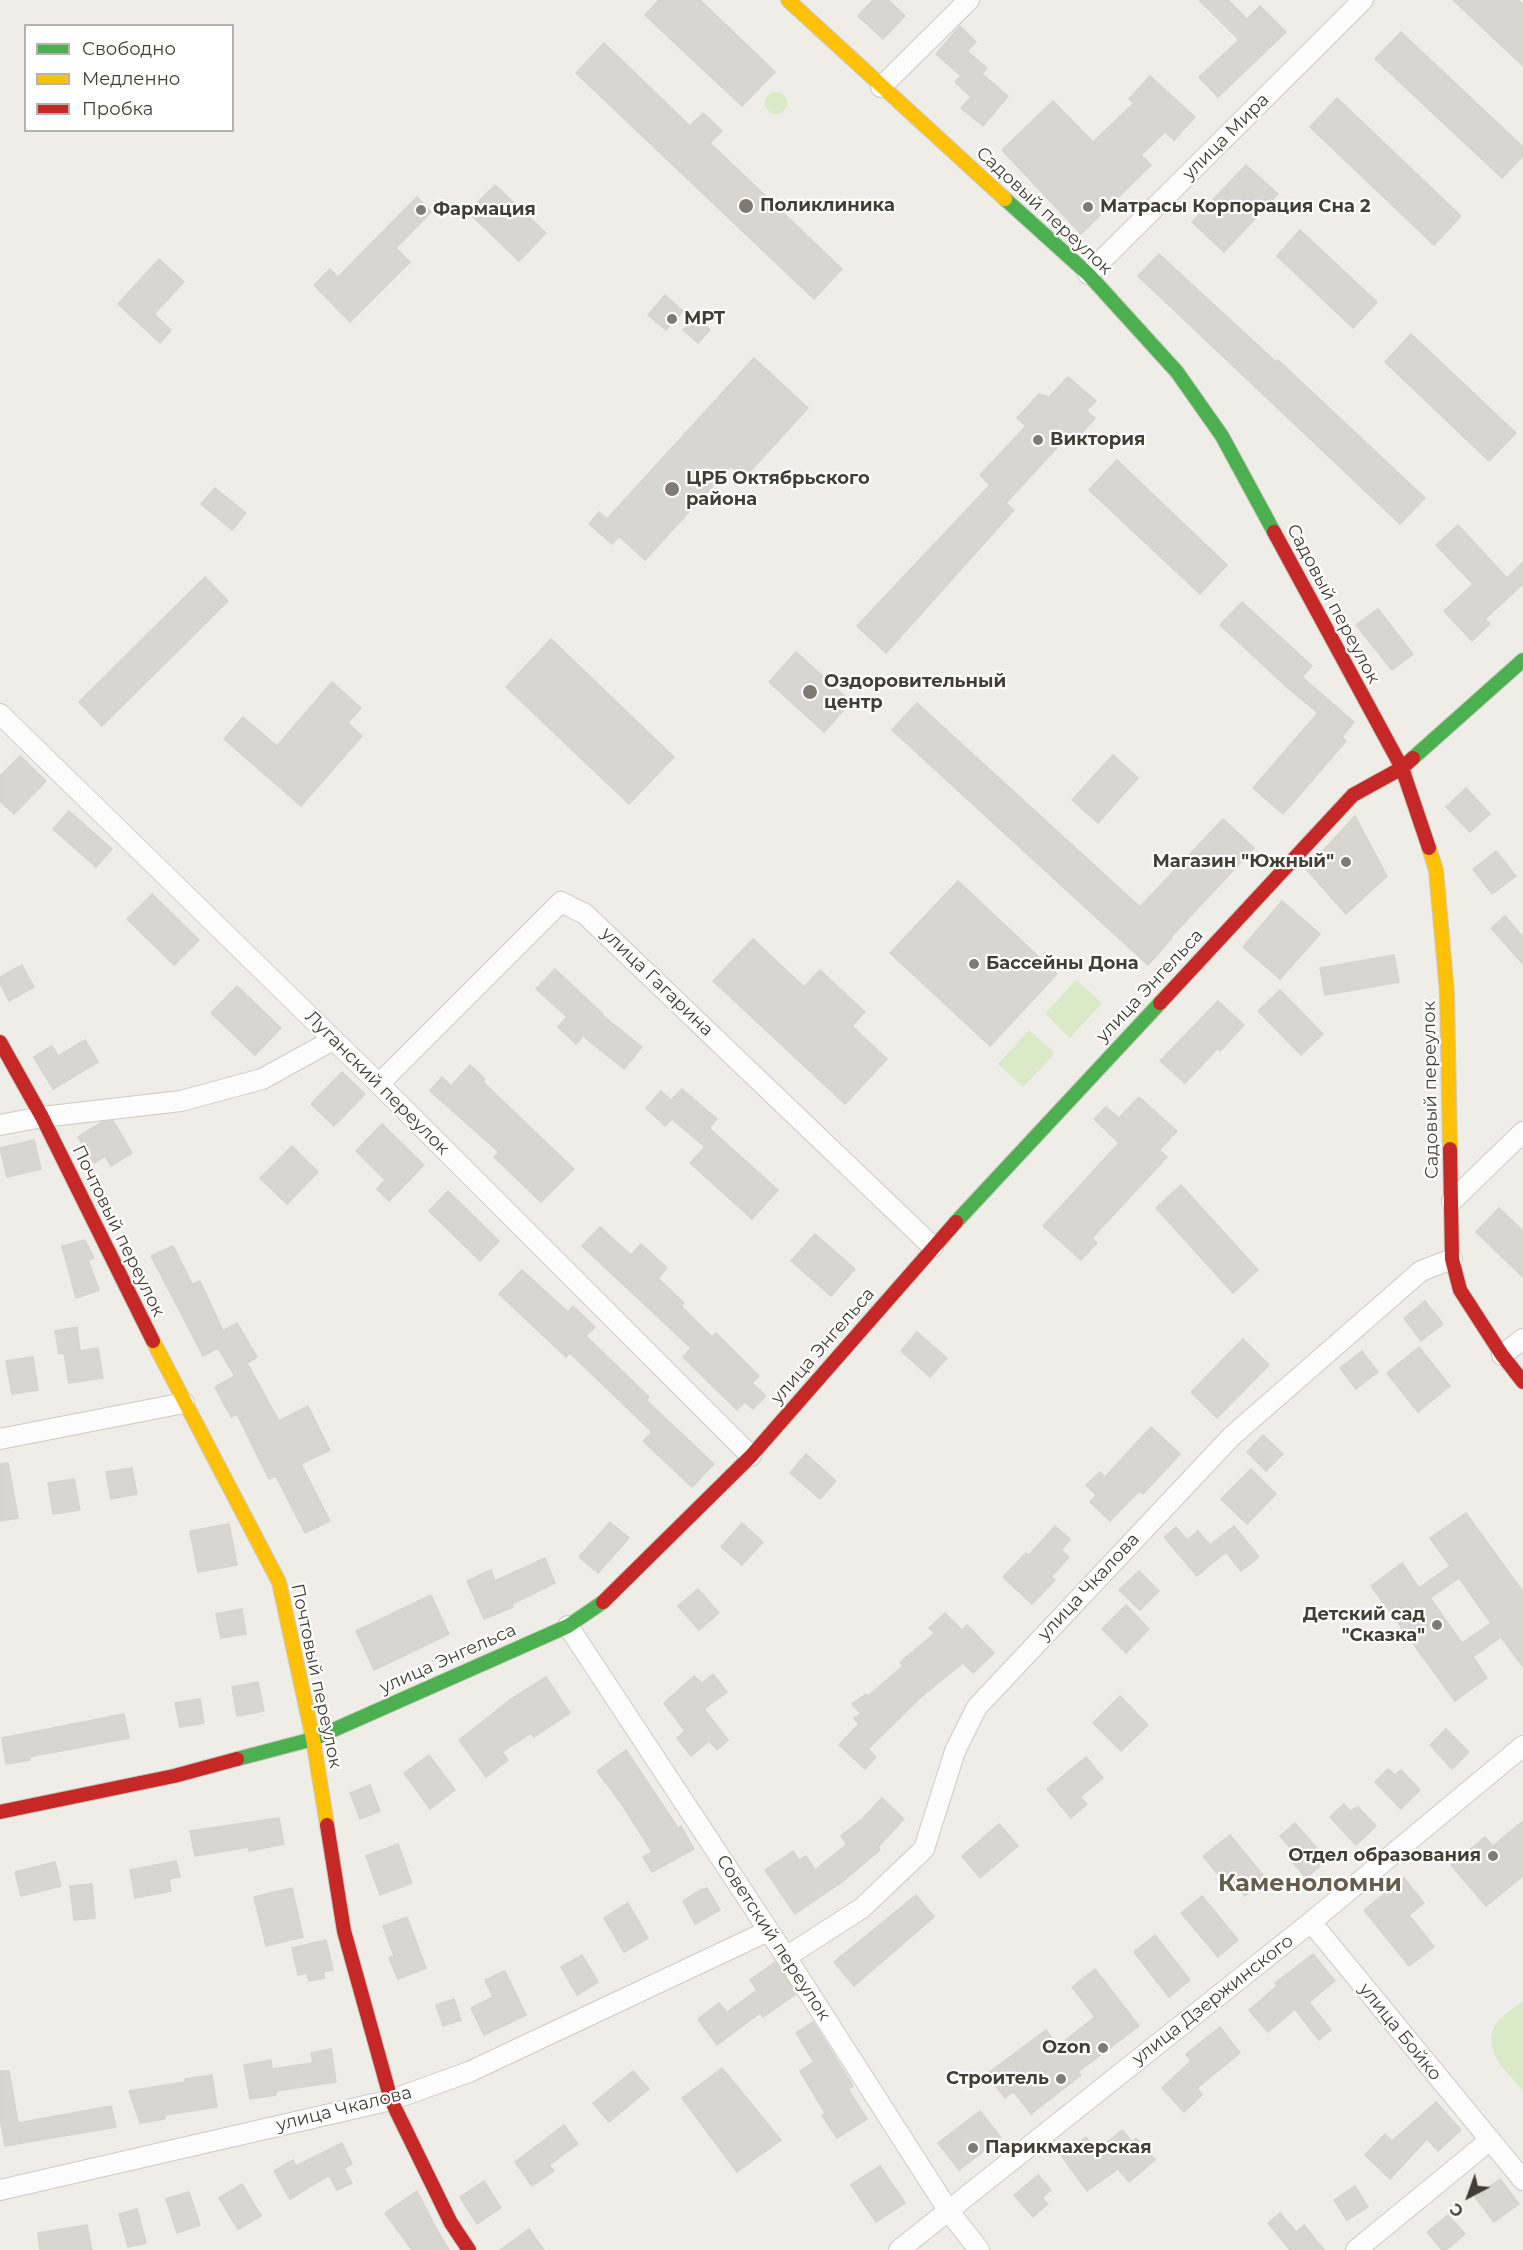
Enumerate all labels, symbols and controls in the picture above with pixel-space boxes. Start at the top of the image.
legend [24,24,234,132]
text: Свободно [82,38,176,60]
text: Медленно [82,68,180,90]
street label: улица Мира [1178,89,1274,185]
text: Пробка [82,98,153,120]
street label: Садовый переулок [972,142,1116,280]
place label: Поликлиника [760,195,895,217]
place label: Матрасы Корпорация Сна 2 [1100,196,1370,218]
marker: Поликлиника [737,197,755,215]
place label: Фармация [433,199,536,221]
marker: Матрасы Корпорация Сна 2 [1081,200,1095,214]
marker: Фармация [414,203,428,217]
place label: МРТ [684,308,725,330]
marker: МРТ [665,312,679,326]
place label: Виктория [1050,429,1145,451]
marker: Виктория [1031,433,1045,447]
place label: ЦРБ Октябрьского района [686,468,870,510]
marker: ЦРБ Октябрьского района [663,480,681,498]
street label: Садовый переулок [1282,520,1384,688]
place label: Оздоровительный центр [824,671,1006,714]
marker: Оздоровительный центр [801,683,819,701]
place label: Магазин "Южный" [1153,851,1334,873]
marker: Магазин "Южный" [1339,855,1353,869]
street label: улица Гагарина [596,923,718,1041]
street label: улица Энгельса [1092,925,1208,1047]
place label: Бассейны Дона [986,953,1139,975]
marker: Бассейны Дона [967,957,981,971]
street label: Садовый переулок [1419,1001,1443,1179]
street label: Луганский переулок [300,1006,454,1160]
street label: Почтовый переулок [67,1142,169,1320]
street label: улица Энгельса [767,1283,879,1409]
street label: улица Чкалова [1034,1529,1144,1645]
street label: Почтовый переулок [286,1582,346,1770]
place label: Детский сад "Сказка" [1303,1604,1425,1646]
marker: Детский сад "Сказка" [1430,1618,1444,1632]
street label: улица Энгельса [376,1619,520,1699]
place label: Отдел образования [1288,1845,1481,1867]
marker: Отдел образования [1486,1849,1500,1863]
street label: Советский переулок [711,1851,835,2025]
district label: Каменоломни [1218,1870,1402,1898]
street label: улица Дзержинского [1128,1930,1298,2070]
street label: улица Бойко [1354,1979,1446,2085]
place label: Ozon [1042,2037,1091,2059]
marker: Ozon [1096,2041,1110,2055]
place label: Строитель [946,2068,1049,2090]
marker: Строитель [1054,2072,1068,2086]
street label: улица Чкалова [274,2082,414,2136]
place label: Парикмахерская [985,2137,1152,2159]
marker: Парикмахерская [966,2141,980,2155]
north arrow [1439,2166,1499,2226]
text: С [1446,2199,1467,2221]

